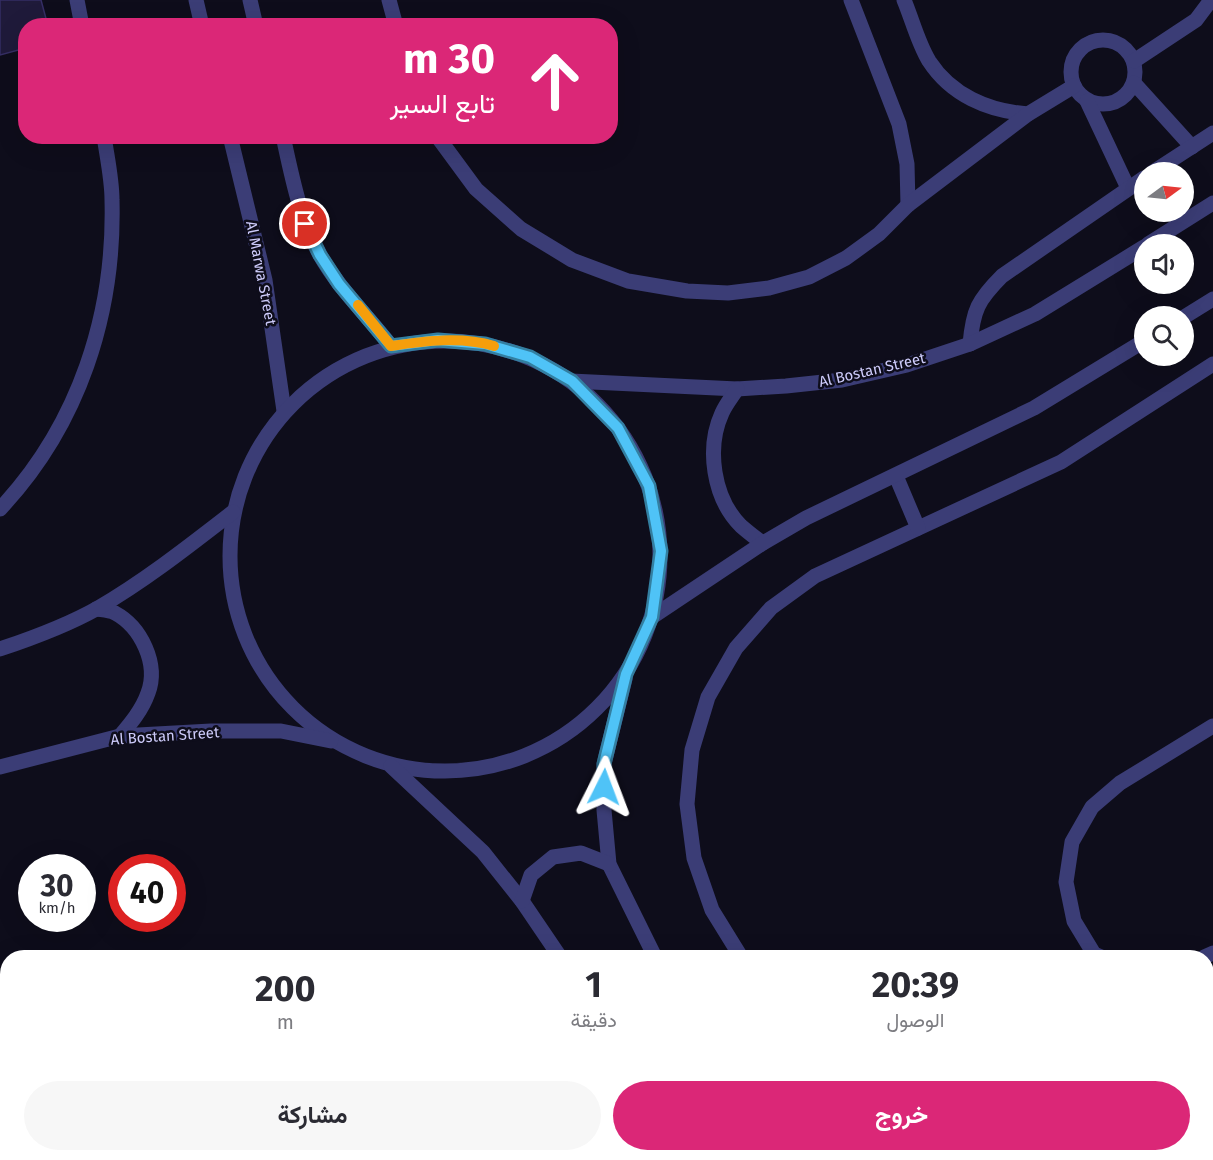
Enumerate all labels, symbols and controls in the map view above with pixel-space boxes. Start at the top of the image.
text: 30 m [403,34,495,84]
icon: ahead [516,42,594,120]
text: تابع السير [390,88,495,120]
north arrow [1134,162,1194,222]
map controls [1134,162,1194,366]
pin [279,198,330,249]
icon: arrive [288,207,321,240]
street label: Al Marwa Street [242,219,280,327]
button: sound [1134,234,1194,294]
button: search [1134,306,1194,366]
street label: Al Bostan Street [817,349,928,391]
street label: Al Bostan Street [110,723,220,749]
position arrow [572,755,636,819]
speed limit sign: 40 [108,854,186,932]
text: 30 [40,868,74,904]
text: km/h [38,899,76,917]
text: 1 [585,963,602,1007]
text: 20:39 [872,963,959,1007]
text: 200 [255,967,316,1011]
text: دقيقة [571,1008,617,1032]
text: الوصول [887,1008,944,1032]
text: m [277,1010,294,1034]
button: مشاركة [24,1081,601,1150]
button: خروج [613,1081,1190,1150]

